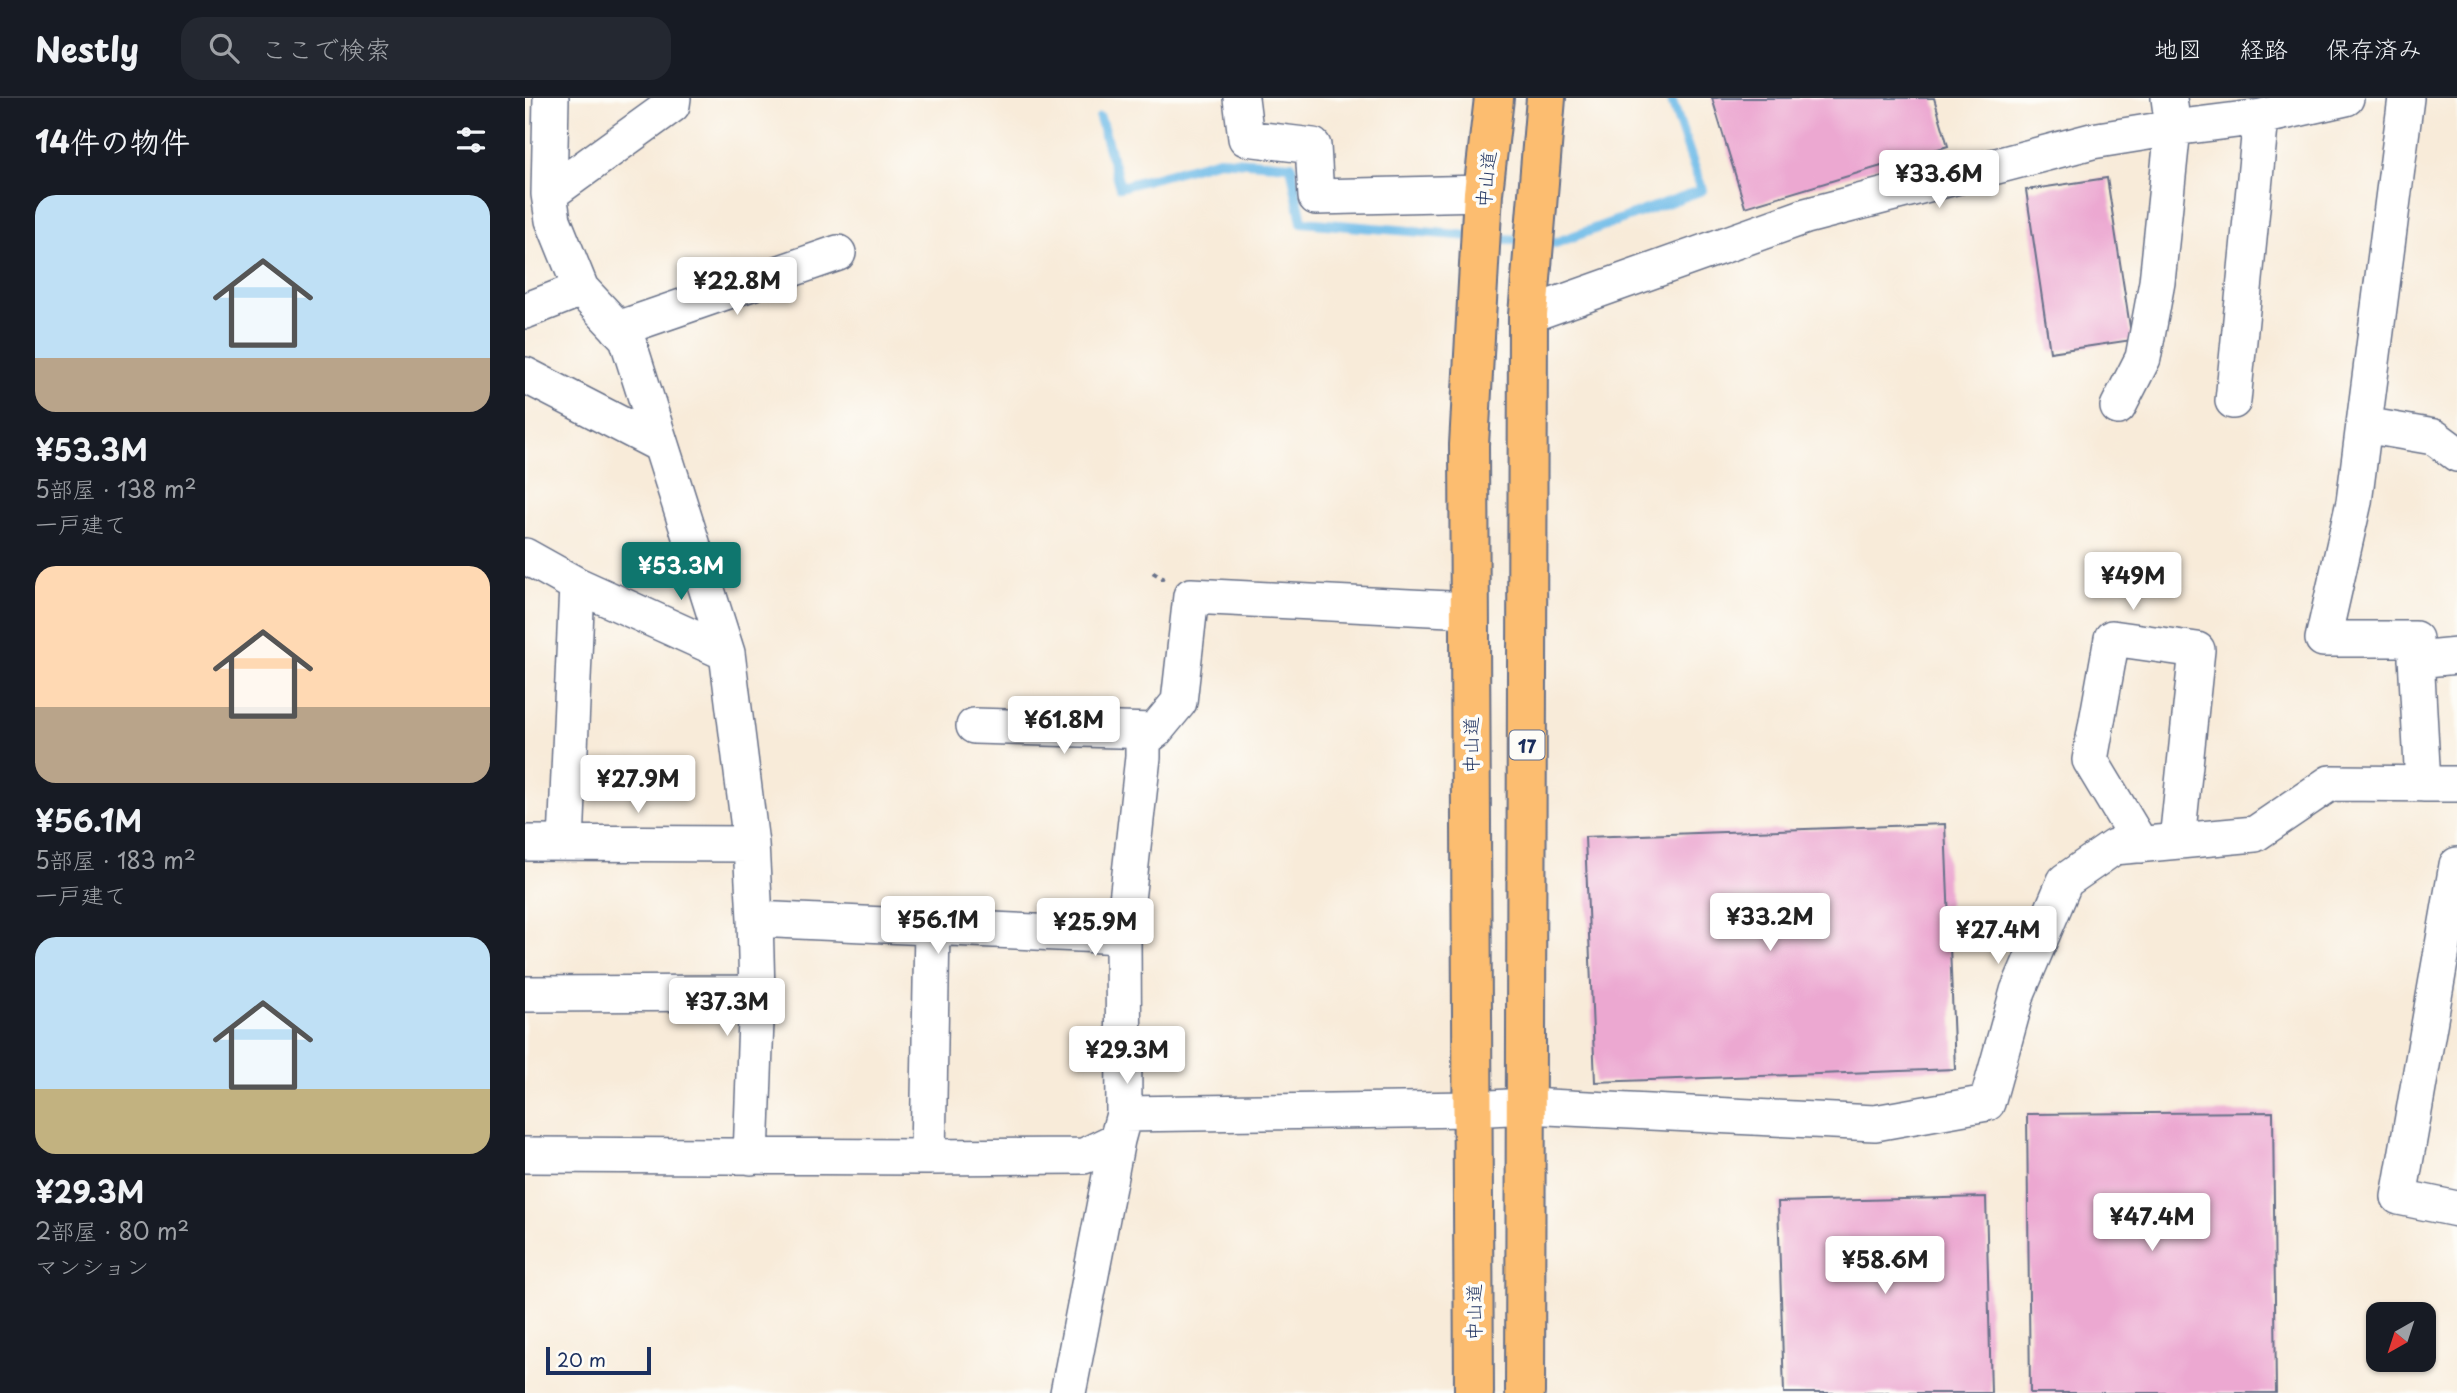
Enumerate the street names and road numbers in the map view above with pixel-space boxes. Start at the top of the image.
street label: 中山道 [1468,149,1502,209]
street label: 中山道 [1456,716,1484,774]
road number: 17 [1509,730,1545,760]
street label: 中山道 [1459,1283,1487,1341]

